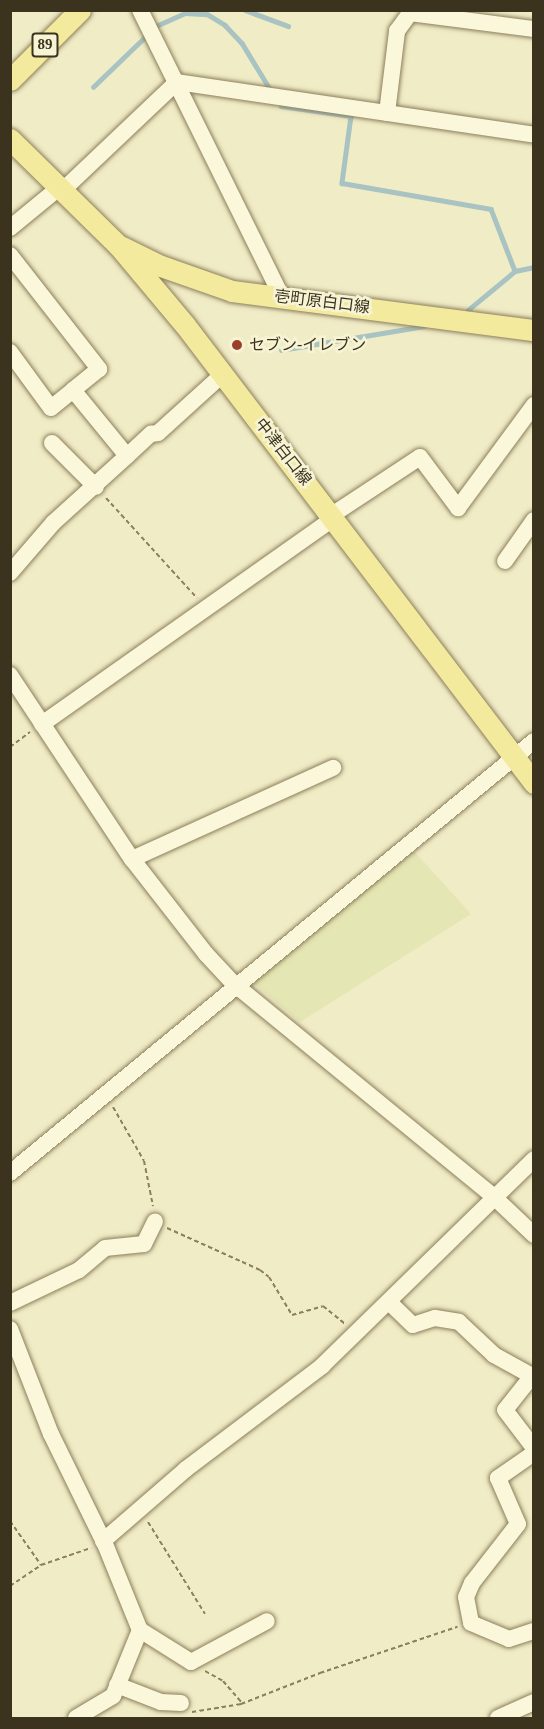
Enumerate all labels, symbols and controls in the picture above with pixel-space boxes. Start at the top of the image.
road number: 89 [32,33,58,57]
street label: 壱町原白口線 [273,287,371,317]
place label: セブン-イレブン [249,335,366,355]
marker: セブン-イレブン [230,338,244,352]
street label: 中津白口線 [251,415,315,489]

